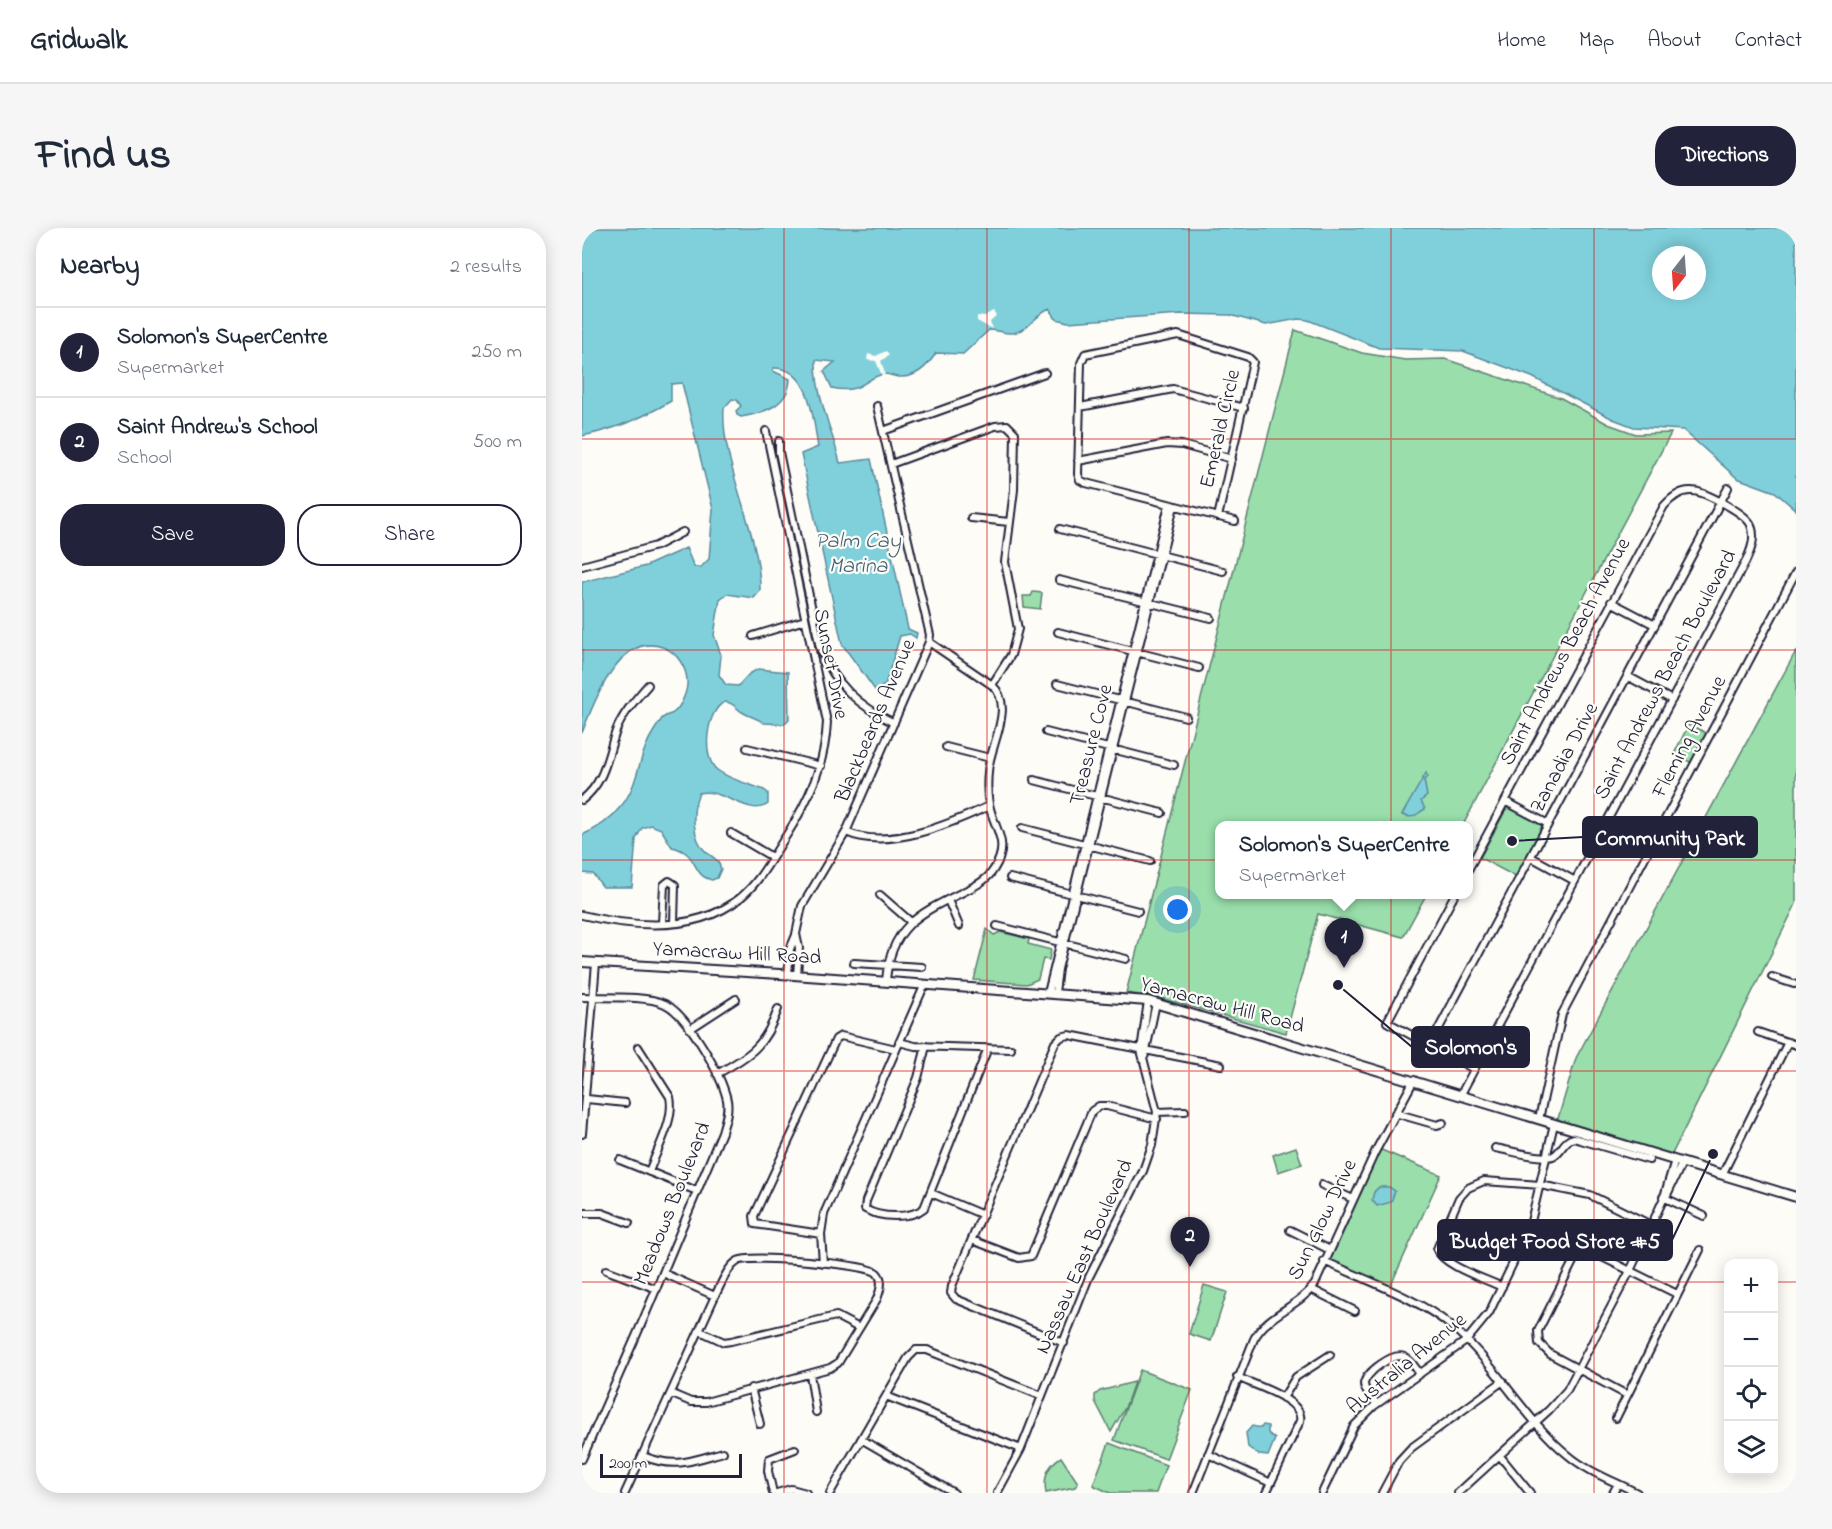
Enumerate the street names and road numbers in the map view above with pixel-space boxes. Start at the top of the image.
street label: Emerald Circle [1193,366,1249,491]
street label: Saint Andrews Beach Avenue [1493,532,1639,771]
street label: Saint Andrews Beach Boulevard [1587,545,1745,805]
street label: Sunset Drive [805,606,856,722]
street label: Blackbeards Avenue [828,634,924,808]
street label: Fleming Avenue [1645,670,1737,805]
street label: Treasure Cove [1062,681,1122,809]
street label: Zanadia Drive [1523,697,1607,818]
street label: Yamacraw Hill Road [652,935,822,973]
street label: Yamacraw Hill Road [1137,970,1308,1042]
street label: Meadows Boulevard [627,1118,720,1290]
street label: Sun Glow Drive [1281,1154,1366,1286]
street label: Nassau East Boulevard [1029,1155,1142,1359]
street label: Australia Avenue [1340,1306,1474,1422]

